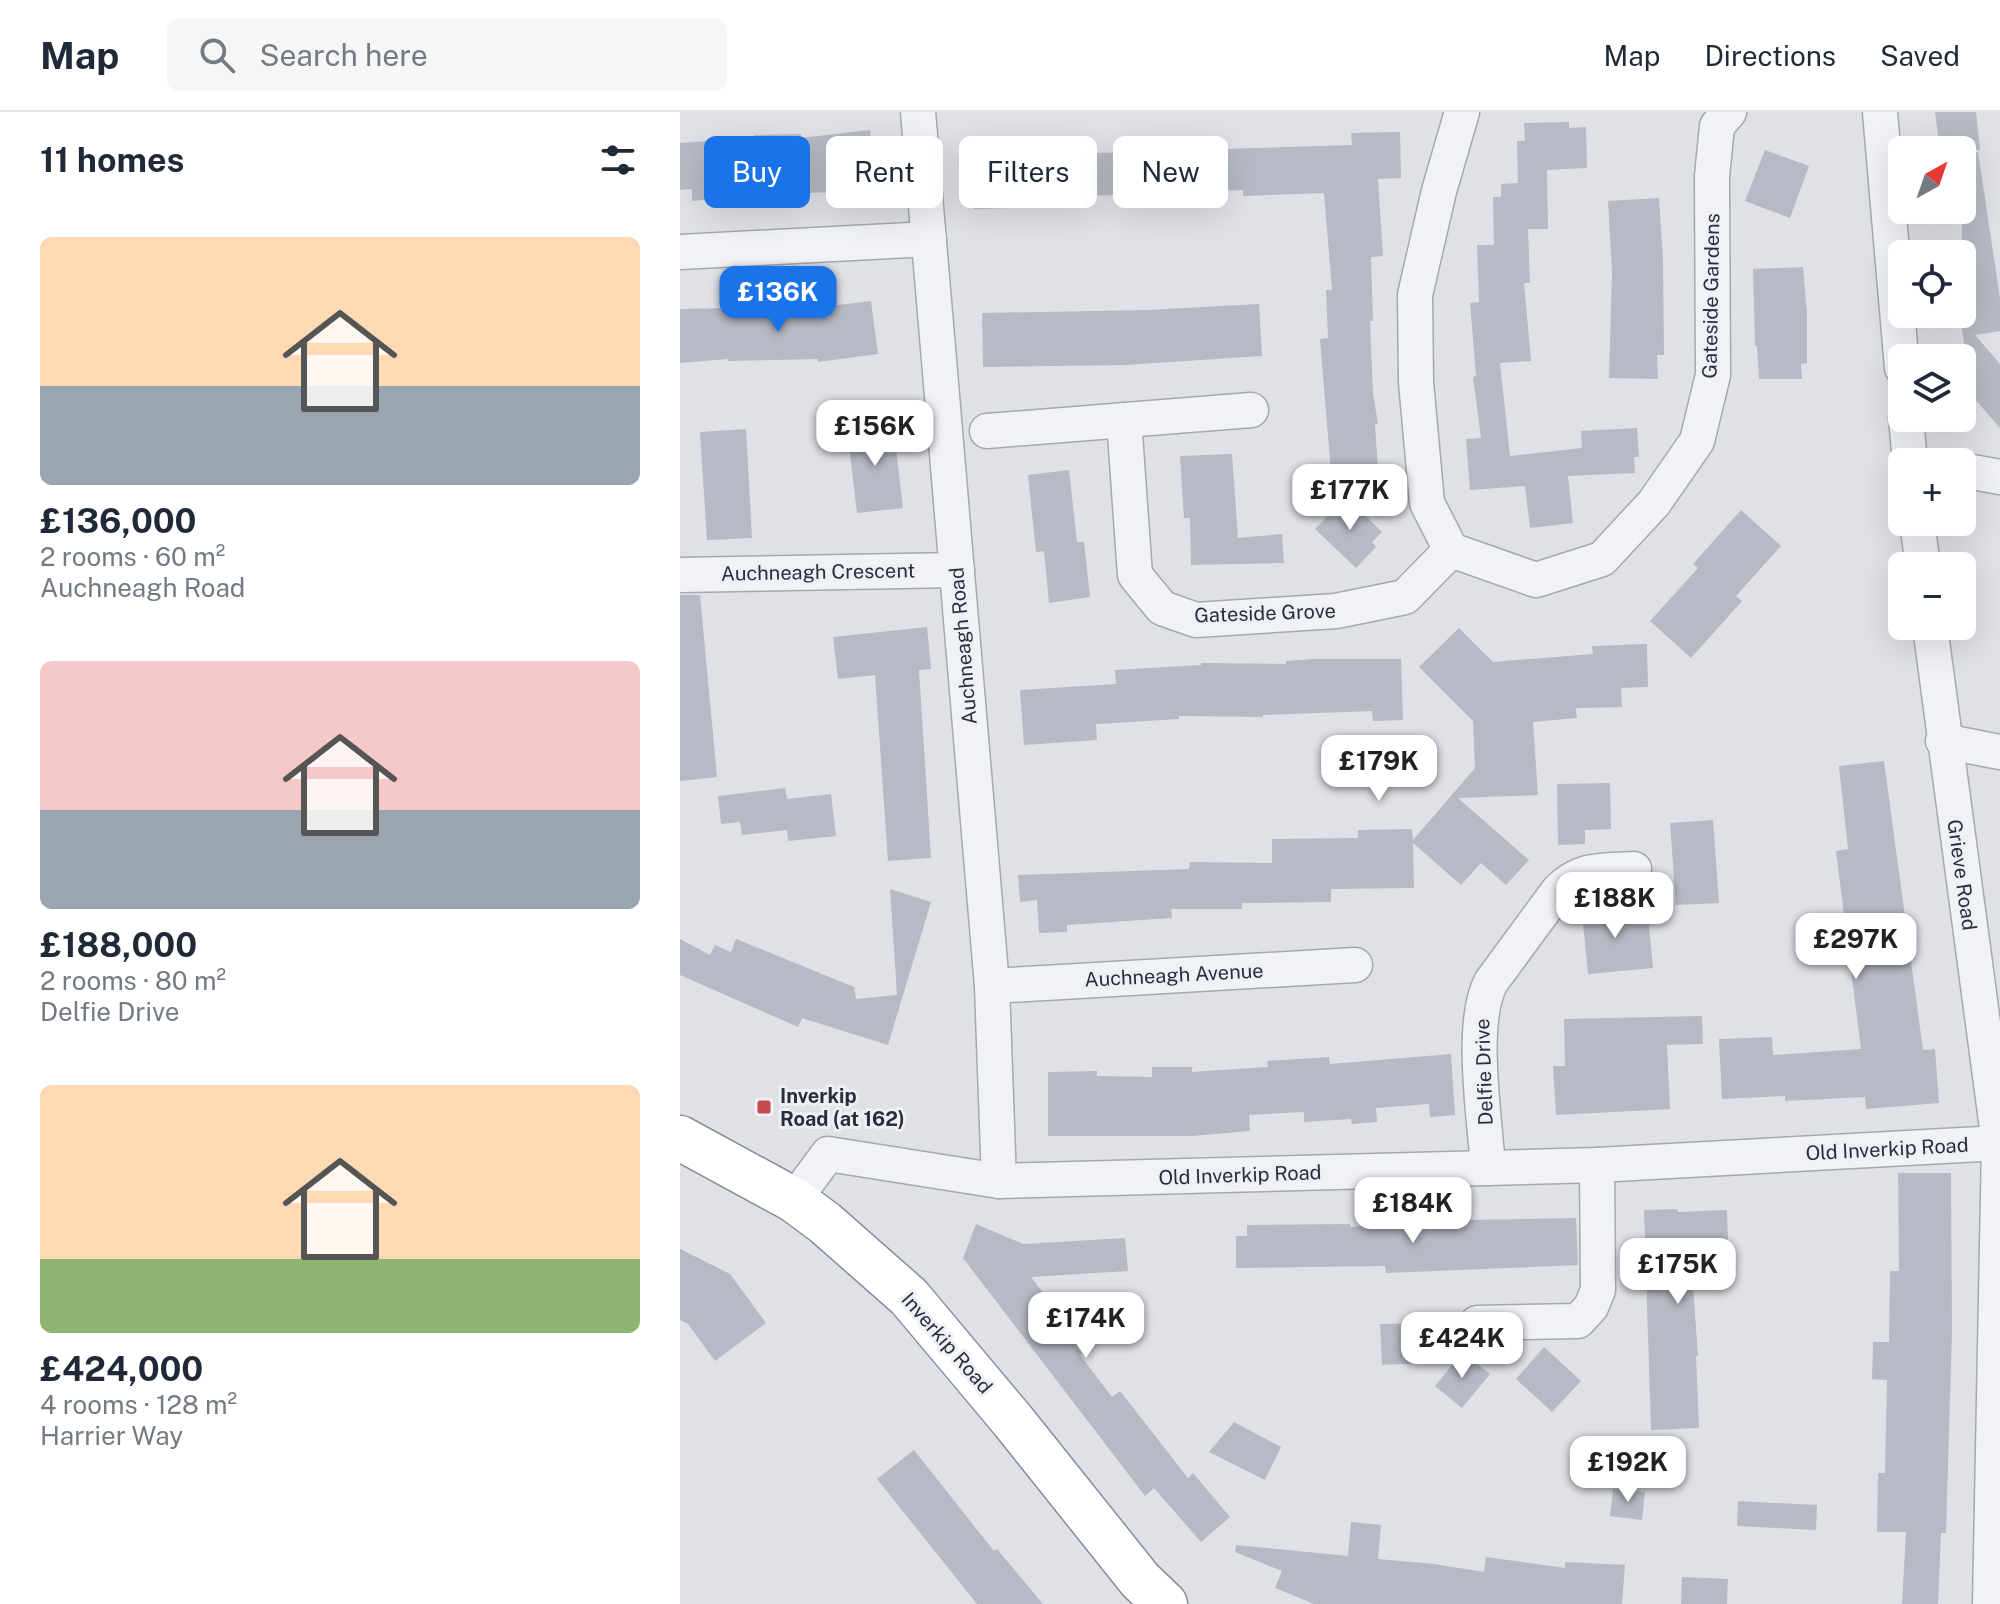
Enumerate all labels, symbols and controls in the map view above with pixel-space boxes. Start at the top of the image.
search box [167,19,727,91]
text: Map [40,33,119,78]
icon: search [195,33,239,77]
text: Search here [259,37,428,73]
text: Map [1604,39,1660,72]
text: Directions [1704,39,1836,72]
text: Saved [1880,39,1960,72]
chip: Buy [704,136,810,208]
chip: Rent [826,136,943,208]
chip: Filters [959,136,1097,208]
chip: New [1113,136,1228,208]
north arrow [1888,136,1976,224]
map controls [1888,136,1976,640]
icon: filters [596,138,640,182]
text: 11 homes [40,140,184,180]
street label: Gateside Gardens [1698,213,1724,379]
button: locate [1888,240,1976,328]
pin: £136K [722,266,834,334]
text: £136K [738,276,819,307]
icon: home [268,289,412,433]
button: layers [1888,344,1976,432]
pin: £156K [819,400,931,468]
text: £156K [834,410,916,441]
button: + [1888,448,1976,536]
pin: £177K [1294,464,1406,532]
text: £177K [1310,474,1390,505]
text: £136,000 [40,501,197,541]
text: 2 rooms · 60 m² [40,541,225,572]
button: − [1888,552,1976,640]
street label: Auchneagh Crescent [721,558,915,586]
street label: Auchneagh Road [944,566,982,726]
text: Auchneagh Road [40,572,245,603]
street label: Gateside Grove [1194,599,1336,627]
icon: home [268,713,412,857]
pin: £179K [1323,735,1435,803]
text: £179K [1339,745,1419,776]
street label: Grieve Road [1942,818,1982,932]
pin: £188K [1559,872,1671,940]
text: £188K [1574,882,1656,913]
pin: £297K [1800,913,1912,981]
text: £297K [1814,923,1898,954]
text: £188,000 [40,925,197,965]
street label: Auchneagh Avenue [1084,958,1264,992]
text: 2 rooms · 80 m² [40,965,226,996]
text: Delfie Drive [40,996,179,1027]
street label: Delfie Drive [1470,1018,1498,1126]
place label: Inverkip Road (at 162) [780,1084,905,1131]
marker: Inverkip Road (at 162) [755,1098,773,1116]
street label: Old Inverkip Road [1805,1133,1969,1165]
icon: home [268,1137,412,1281]
street label: Old Inverkip Road [1158,1160,1322,1190]
pin: £184K [1357,1177,1469,1245]
text: £184K [1372,1187,1454,1218]
pin: £175K [1622,1238,1734,1306]
text: £175K [1638,1248,1718,1279]
street label: Inverkip Road [897,1287,997,1399]
pin: £174K [1030,1292,1142,1360]
text: £174K [1046,1302,1126,1333]
pin: £424K [1406,1312,1518,1380]
text: £424K [1419,1322,1505,1353]
text: £424,000 [40,1349,203,1389]
text: 4 rooms · 128 m² [40,1389,237,1420]
text: Harrier Way [40,1420,183,1451]
pin: £192K [1572,1436,1684,1504]
text: £192K [1588,1446,1668,1477]

